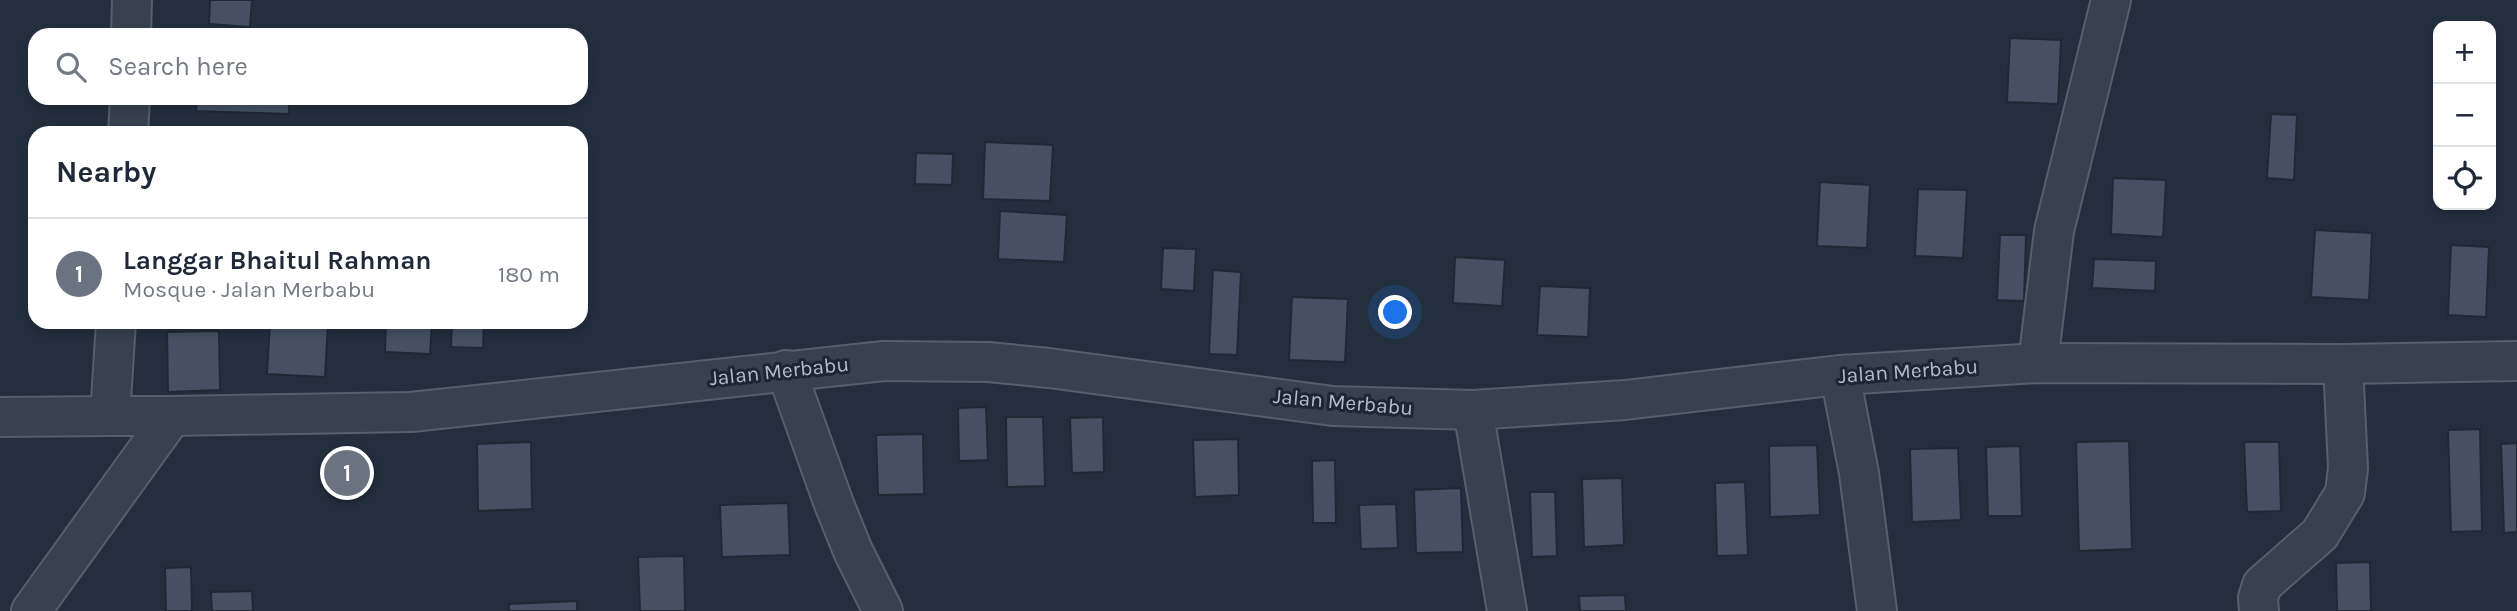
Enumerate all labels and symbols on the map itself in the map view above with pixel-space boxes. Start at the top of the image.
your location [1378,295,1412,329]
street label: Jalan Merbabu [708,352,850,390]
street label: Jalan Merbabu [1837,354,1979,388]
street label: Jalan Merbabu [1272,384,1414,420]
pin: 1 [324,447,370,499]

